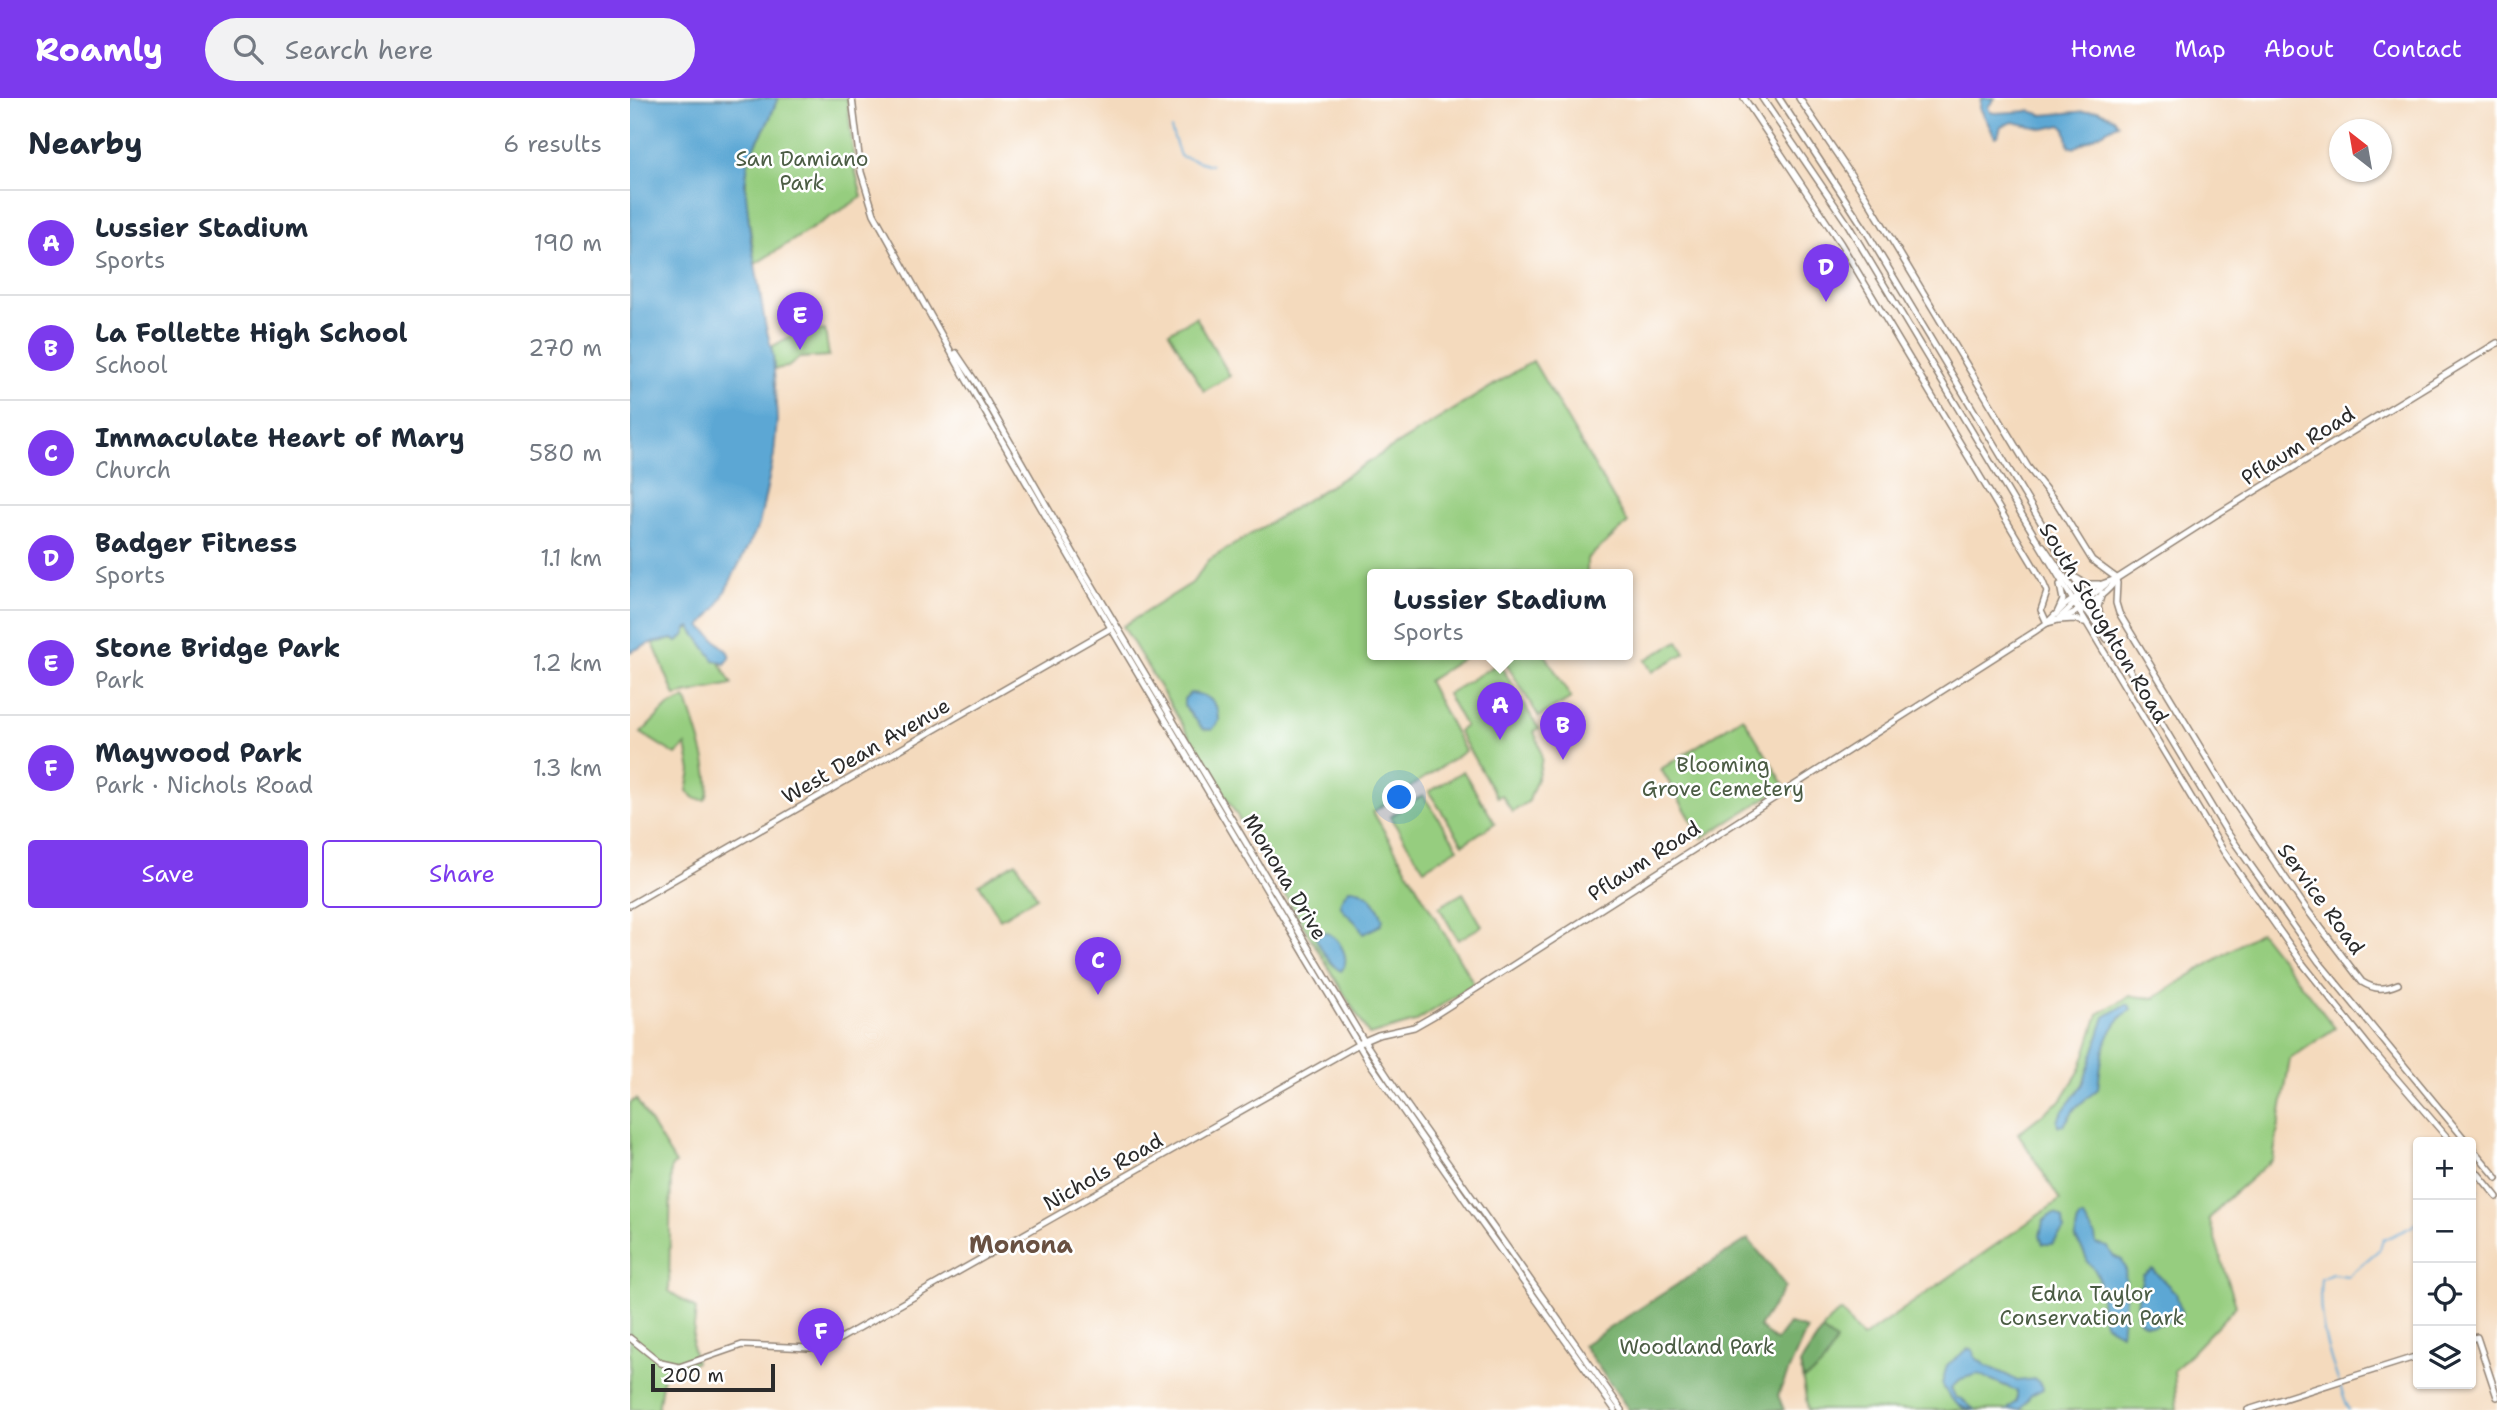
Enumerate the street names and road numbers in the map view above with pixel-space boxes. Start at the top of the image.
street label: Pflaum Road [2236,400,2360,492]
street label: South Stoughton Road [2033,517,2175,729]
street label: West Dean Avenue [777,691,955,811]
street label: Monona Drive [1236,809,1334,945]
street label: Pflaum Road [1582,814,1706,908]
street label: Service Road [2271,838,2371,960]
street label: Nichols Road [1038,1126,1168,1218]

